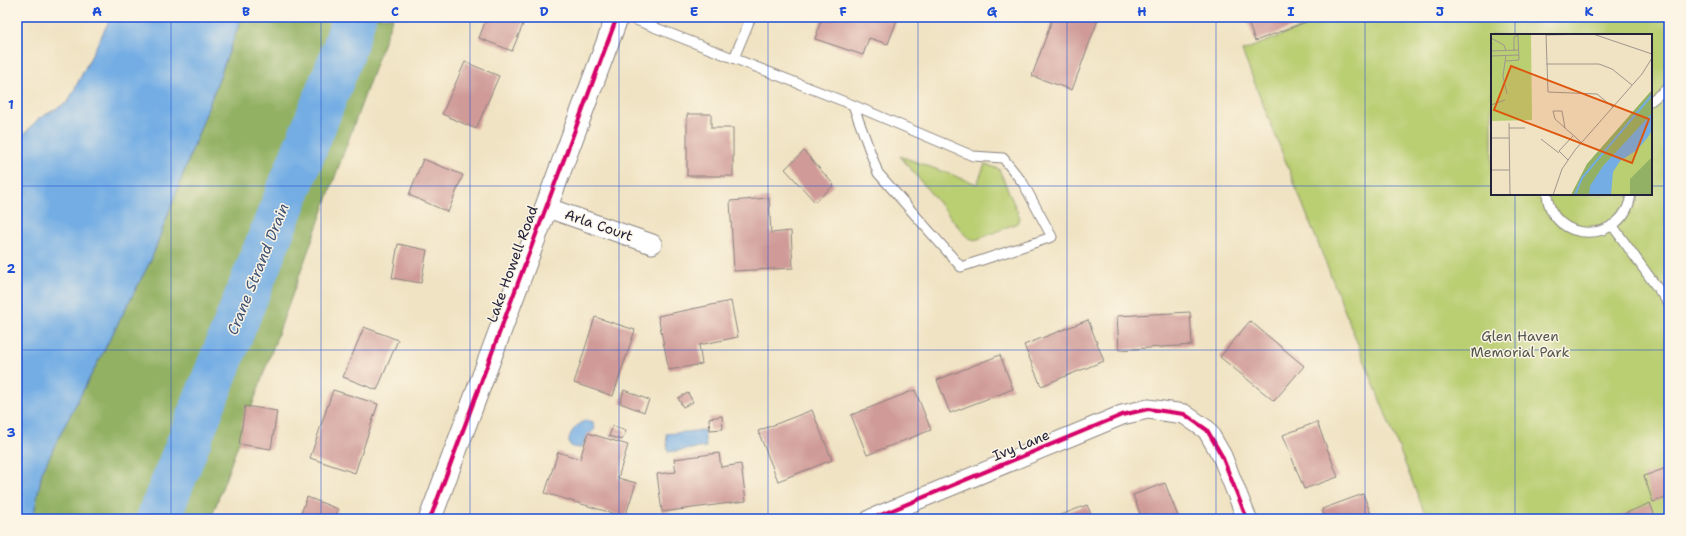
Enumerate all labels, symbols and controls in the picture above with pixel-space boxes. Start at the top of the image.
text: A [92,3,102,20]
text: B [242,3,250,20]
text: C [391,3,399,20]
text: D [539,3,549,20]
text: E [690,3,699,20]
text: F [839,3,847,20]
text: G [987,3,998,20]
text: H [1137,3,1147,20]
text: I [1287,3,1295,20]
text: J [1436,3,1444,20]
text: K [1585,3,1594,20]
inset map [1491,34,1652,195]
text: 1 [8,96,14,113]
water label: Crane Strand Drain [222,200,294,338]
street label: Lake Howell Road [482,203,542,325]
street label: Arla Court [563,205,635,245]
text: 2 [6,260,16,277]
park label: Glen Haven Memorial Park [1470,327,1570,361]
text: 3 [6,424,16,441]
street label: Ivy Lane [990,425,1052,465]

